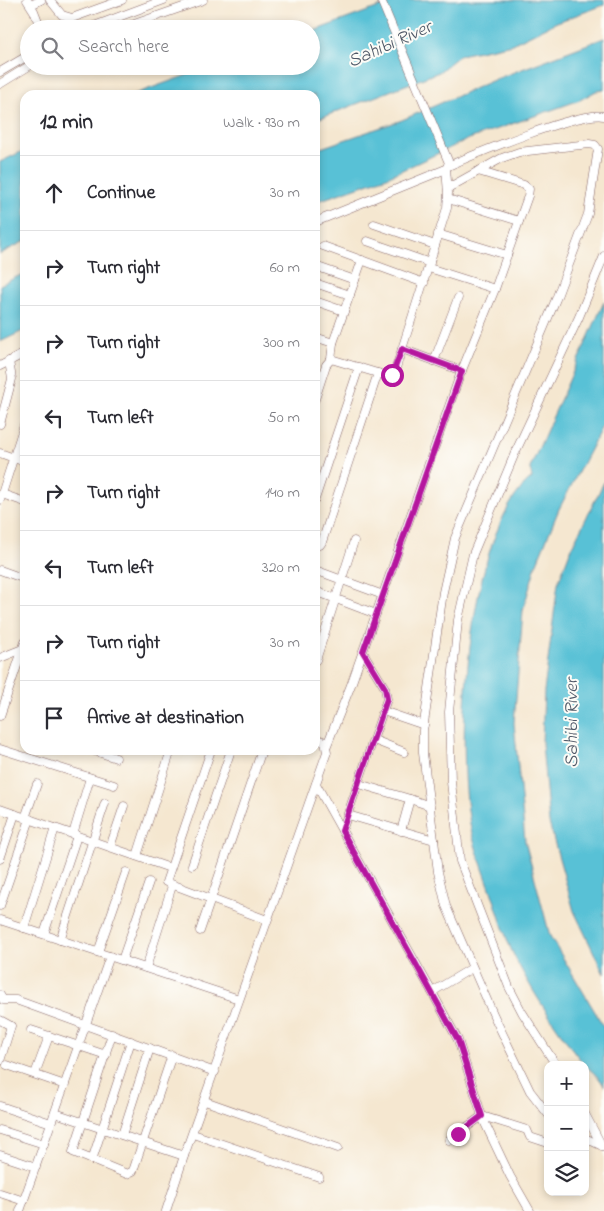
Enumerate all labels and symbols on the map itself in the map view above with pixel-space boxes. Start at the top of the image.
water label: Sahibi River [344,14,438,76]
route start [381,364,404,387]
water label: Sahibi River [559,676,586,768]
route end [447,1123,470,1146]

